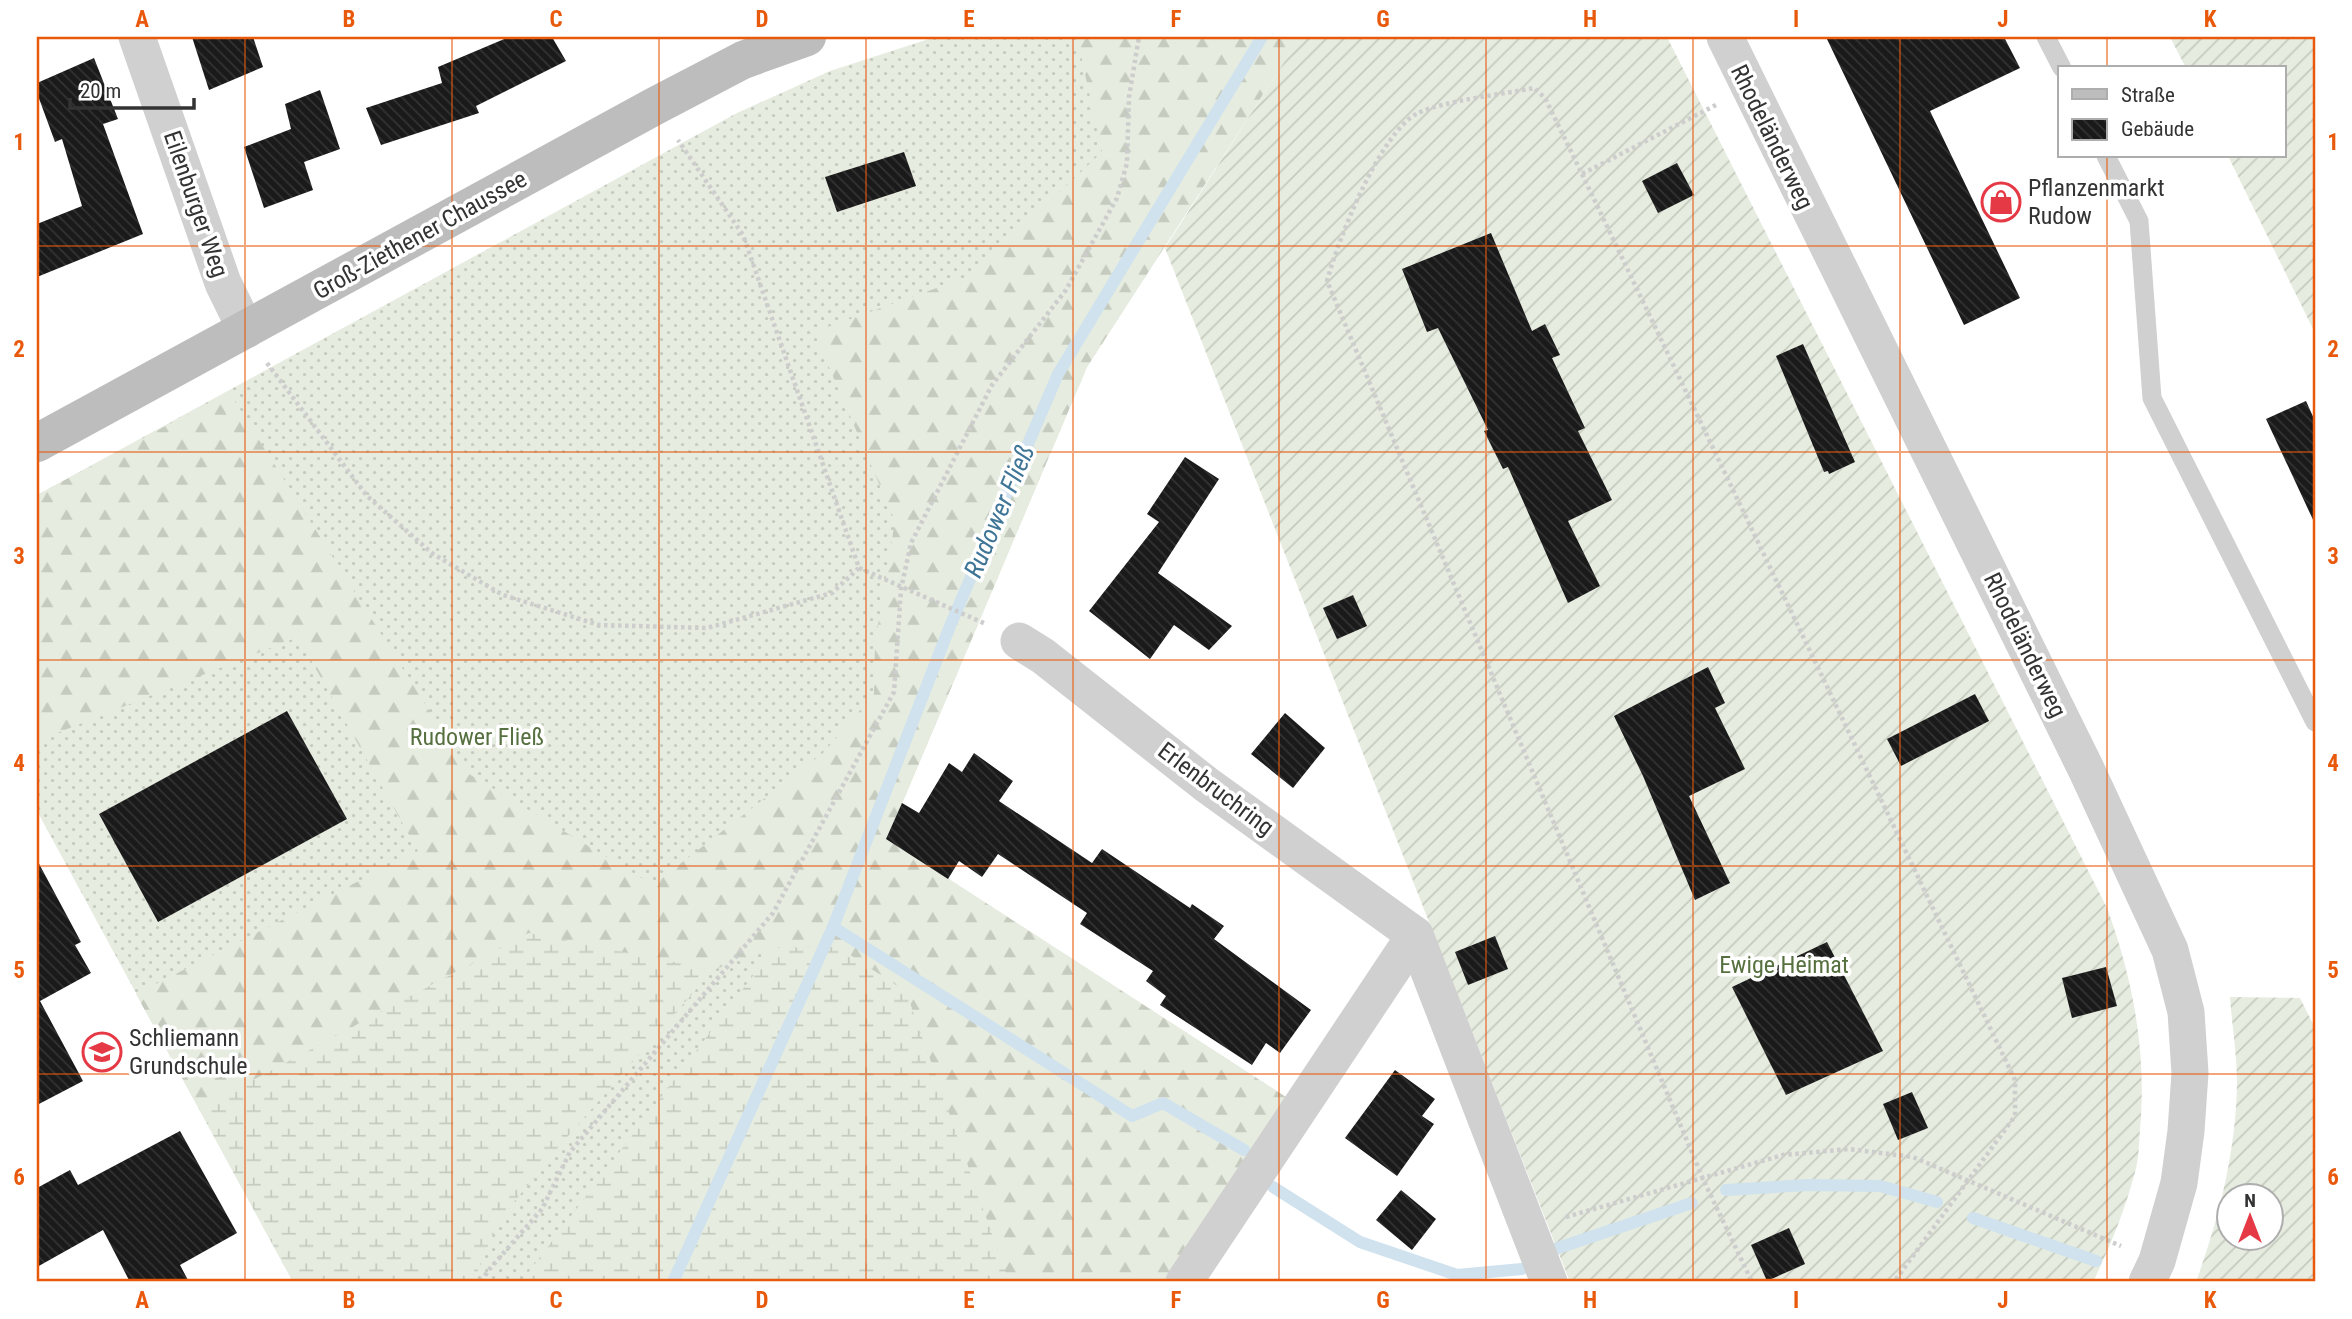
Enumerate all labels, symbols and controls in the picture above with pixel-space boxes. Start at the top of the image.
text: A [135,6,149,33]
text: B [343,6,355,33]
text: C [549,6,563,33]
text: D [756,6,769,33]
text: E [963,6,975,33]
text: F [1171,6,1182,33]
text: G [1376,6,1390,33]
text: H [1583,6,1597,33]
text: I [1793,6,1799,33]
text: J [1997,6,2009,33]
text: K [2204,6,2217,33]
street label: Rhodeländerweg [1725,60,1819,214]
scale bar [70,66,194,110]
legend [2058,66,2286,158]
text: 20 m [80,79,121,103]
text: Straße [2121,83,2175,107]
text: Gebäude [2121,117,2194,141]
street label: Eilenburger Weg [158,127,234,281]
text: 1 [13,129,25,156]
text: 1 [2327,129,2339,156]
street label: Groß-Ziethener Chaussee [309,165,531,305]
place label: Pflanzenmarkt Rudow [2028,174,2165,230]
shop icon: Pflanzenmarkt Rudow [1980,181,2022,223]
text: 2 [13,336,25,363]
text: 2 [2327,336,2339,363]
water label: Rudower Fließ [958,440,1040,582]
text: 3 [13,543,25,570]
text: 3 [2327,543,2339,570]
street label: Rhodeländerweg [1978,568,2072,722]
park label: Rudower Fließ [410,723,544,751]
street label: Erlenbruchring [1153,736,1279,842]
text: 4 [13,750,25,777]
text: 4 [2327,750,2339,777]
park label: Ewige Heimat [1719,951,1849,979]
text: 5 [13,957,25,984]
text: 5 [2327,957,2339,984]
place label: Schliemann Grundschule [129,1024,248,1080]
school or university icon: Schliemann Grundschule [81,1031,123,1073]
text: 6 [13,1164,25,1191]
text: 6 [2327,1164,2339,1191]
north arrow [2216,1182,2286,1252]
text: N [2244,1189,2256,1212]
text: A [135,1287,149,1314]
text: B [343,1287,355,1314]
text: C [549,1287,563,1314]
text: D [756,1287,769,1314]
text: E [963,1287,975,1314]
text: F [1171,1287,1182,1314]
text: G [1376,1287,1390,1314]
text: H [1583,1287,1597,1314]
text: I [1793,1287,1799,1314]
text: J [1997,1287,2009,1314]
text: K [2204,1287,2217,1314]

